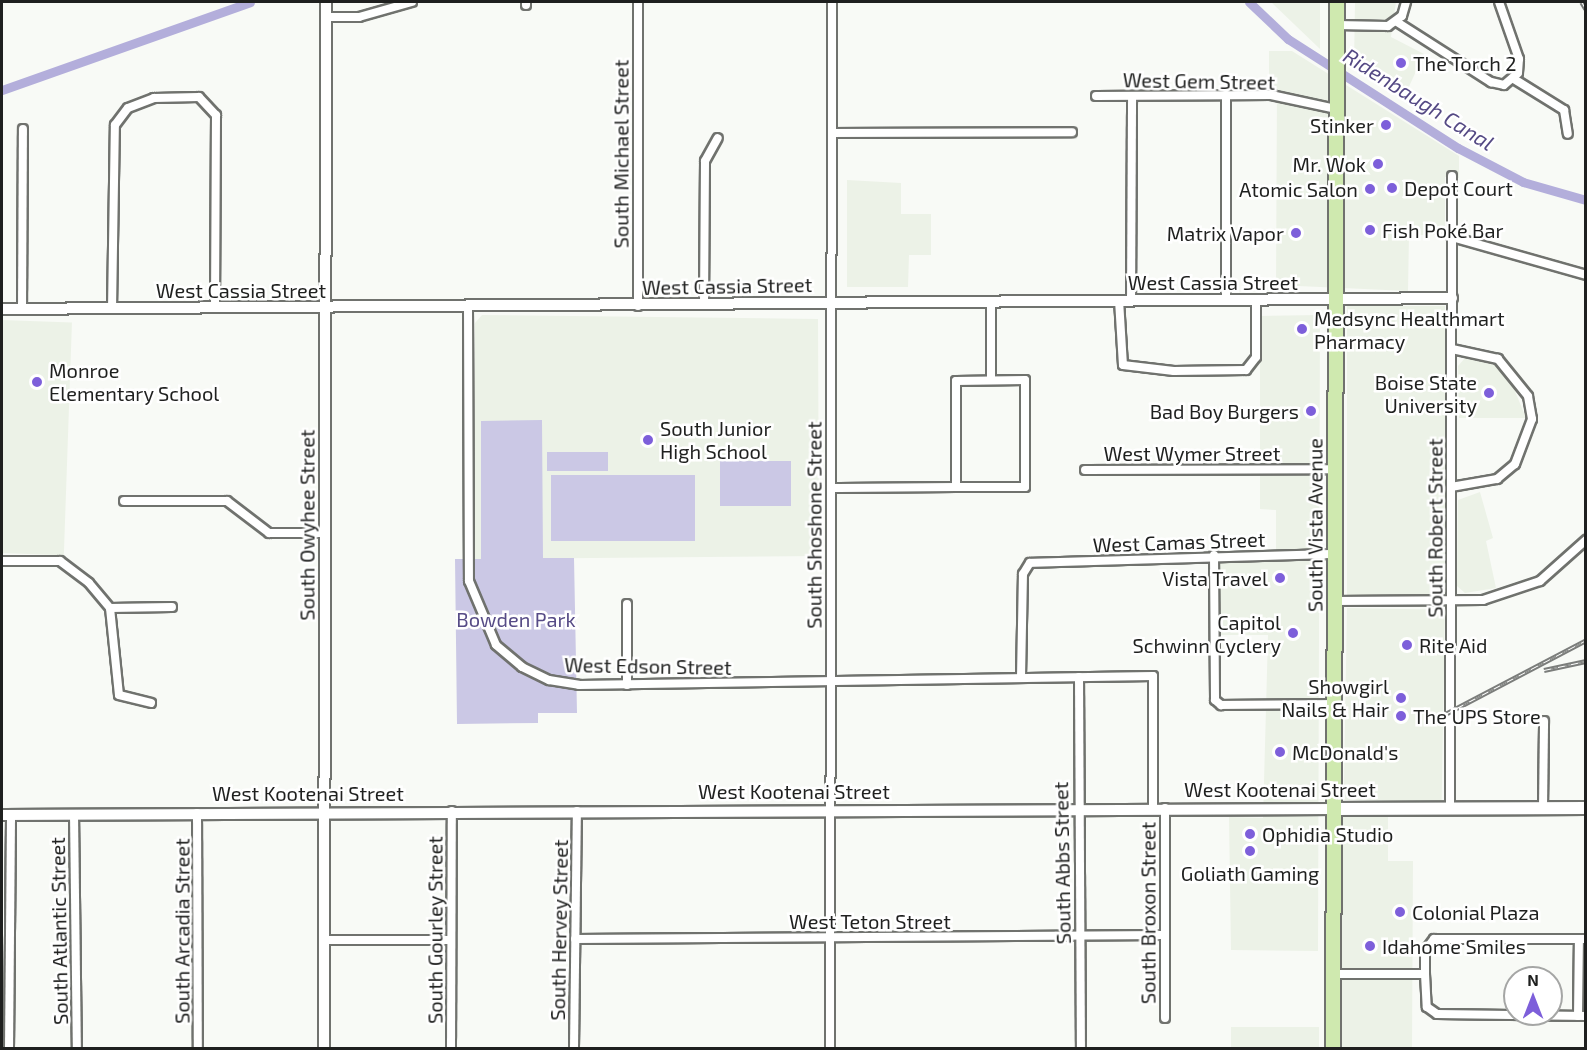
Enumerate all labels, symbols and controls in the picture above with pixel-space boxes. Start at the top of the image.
water label: Ridenbaugh Canal [1339,43,1499,155]
place label: The Torch 2 [1413,51,1517,75]
marker: The Torch 2 [1394,56,1408,70]
street label: South Michael Street [609,59,633,249]
street label: West Gem Street [1123,68,1275,94]
place label: Stinker [1310,113,1374,137]
marker: Stinker [1379,118,1393,132]
place label: Mr. Wok [1292,152,1366,176]
marker: Mr. Wok [1371,157,1385,171]
place label: Depot Court [1404,176,1513,200]
place label: Atomic Salon [1239,177,1358,201]
marker: Depot Court [1385,181,1399,195]
marker: Atomic Salon [1363,182,1377,196]
place label: Fish Poké Bar [1382,218,1503,242]
place label: Matrix Vapor [1166,221,1284,245]
marker: Fish Poké Bar [1363,223,1377,237]
marker: Matrix Vapor [1289,226,1303,240]
street label: West Cassia Street [1128,270,1298,294]
street label: West Cassia Street [642,273,812,299]
street label: West Cassia Street [156,278,326,302]
place label: Medsync Healthmart Pharmacy [1314,306,1505,353]
marker: Medsync Healthmart Pharmacy [1295,322,1309,336]
place label: Monroe Elementary School [49,358,220,405]
place label: Boise State University [1375,370,1477,417]
marker: Monroe Elementary School [30,375,44,389]
marker: Boise State University [1482,386,1496,400]
place label: Bad Boy Burgers [1149,399,1299,423]
marker: Bad Boy Burgers [1304,404,1318,418]
place label: South Junior High School [660,416,772,463]
street label: South Shoshone Street [802,421,826,629]
street label: South Owyhee Street [295,429,319,621]
marker: South Junior High School [641,433,655,447]
street label: South Vista Avenue [1303,437,1327,613]
street label: South Robert Street [1423,438,1447,618]
street label: West Wymer Street [1103,441,1281,465]
street label: West Camas Street [1092,527,1266,557]
place label: Vista Travel [1162,566,1268,590]
marker: Vista Travel [1273,571,1287,585]
park label: Bowden Park [456,607,576,631]
place label: Capitol Schwinn Cyclery [1133,610,1281,657]
marker: Capitol Schwinn Cyclery [1286,626,1300,640]
place label: Rite Aid [1419,633,1488,657]
marker: Rite Aid [1400,638,1414,652]
street label: West Edson Street [564,653,732,679]
place label: Showgirl Nails & Hair [1281,674,1389,721]
marker: Showgirl Nails & Hair [1394,691,1408,705]
place label: The UPS Store [1413,704,1541,728]
marker: The UPS Store [1394,709,1408,723]
place label: McDonald's [1292,740,1398,764]
marker: McDonald's [1273,745,1287,759]
street label: West Kootenai Street [1184,777,1376,801]
street label: West Kootenai Street [698,779,890,803]
street label: West Kootenai Street [212,781,404,805]
street label: South Abbs Street [1049,781,1075,945]
street label: South Broxon Street [1136,822,1160,1004]
place label: Ophidia Studio [1262,822,1393,846]
marker: Ophidia Studio [1243,827,1257,841]
street label: South Gourley Street [423,836,447,1024]
street label: South Atlantic Street [45,837,73,1025]
street label: South Arcadia Street [170,838,194,1024]
street label: South Hervey Street [545,839,573,1021]
marker: Goliath Gaming [1243,844,1257,858]
place label: Goliath Gaming [1181,861,1319,885]
place label: Colonial Plaza [1412,900,1540,924]
marker: Colonial Plaza [1393,905,1407,919]
street label: West Teton Street [789,909,951,933]
place label: Idahome Smiles [1382,934,1526,958]
marker: Idahome Smiles [1363,939,1377,953]
north arrow [1503,966,1563,1026]
text: N [1527,970,1539,989]

